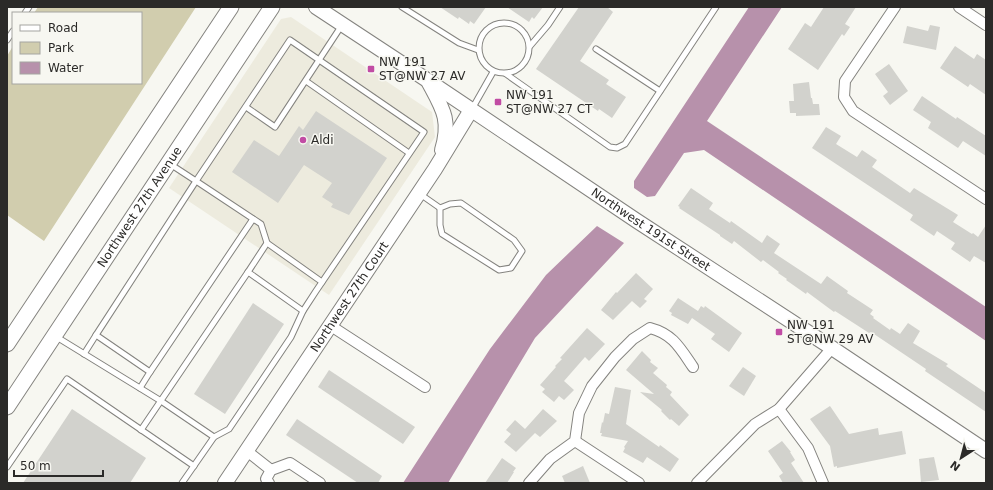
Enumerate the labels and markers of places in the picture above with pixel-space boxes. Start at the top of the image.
place label: NW 191 ST@NW 27 AV [379,55,466,83]
marker: NW 191 ST@NW 27 AV [366,64,376,74]
place label: NW 191 ST@NW 27 CT [506,88,593,116]
marker: NW 191 ST@NW 27 CT [493,97,503,107]
place label: Aldi [311,133,334,147]
marker: Aldi [298,135,308,145]
place label: NW 191 ST@NW 29 AV [787,318,874,346]
marker: NW 191 ST@NW 29 AV [774,327,784,337]

